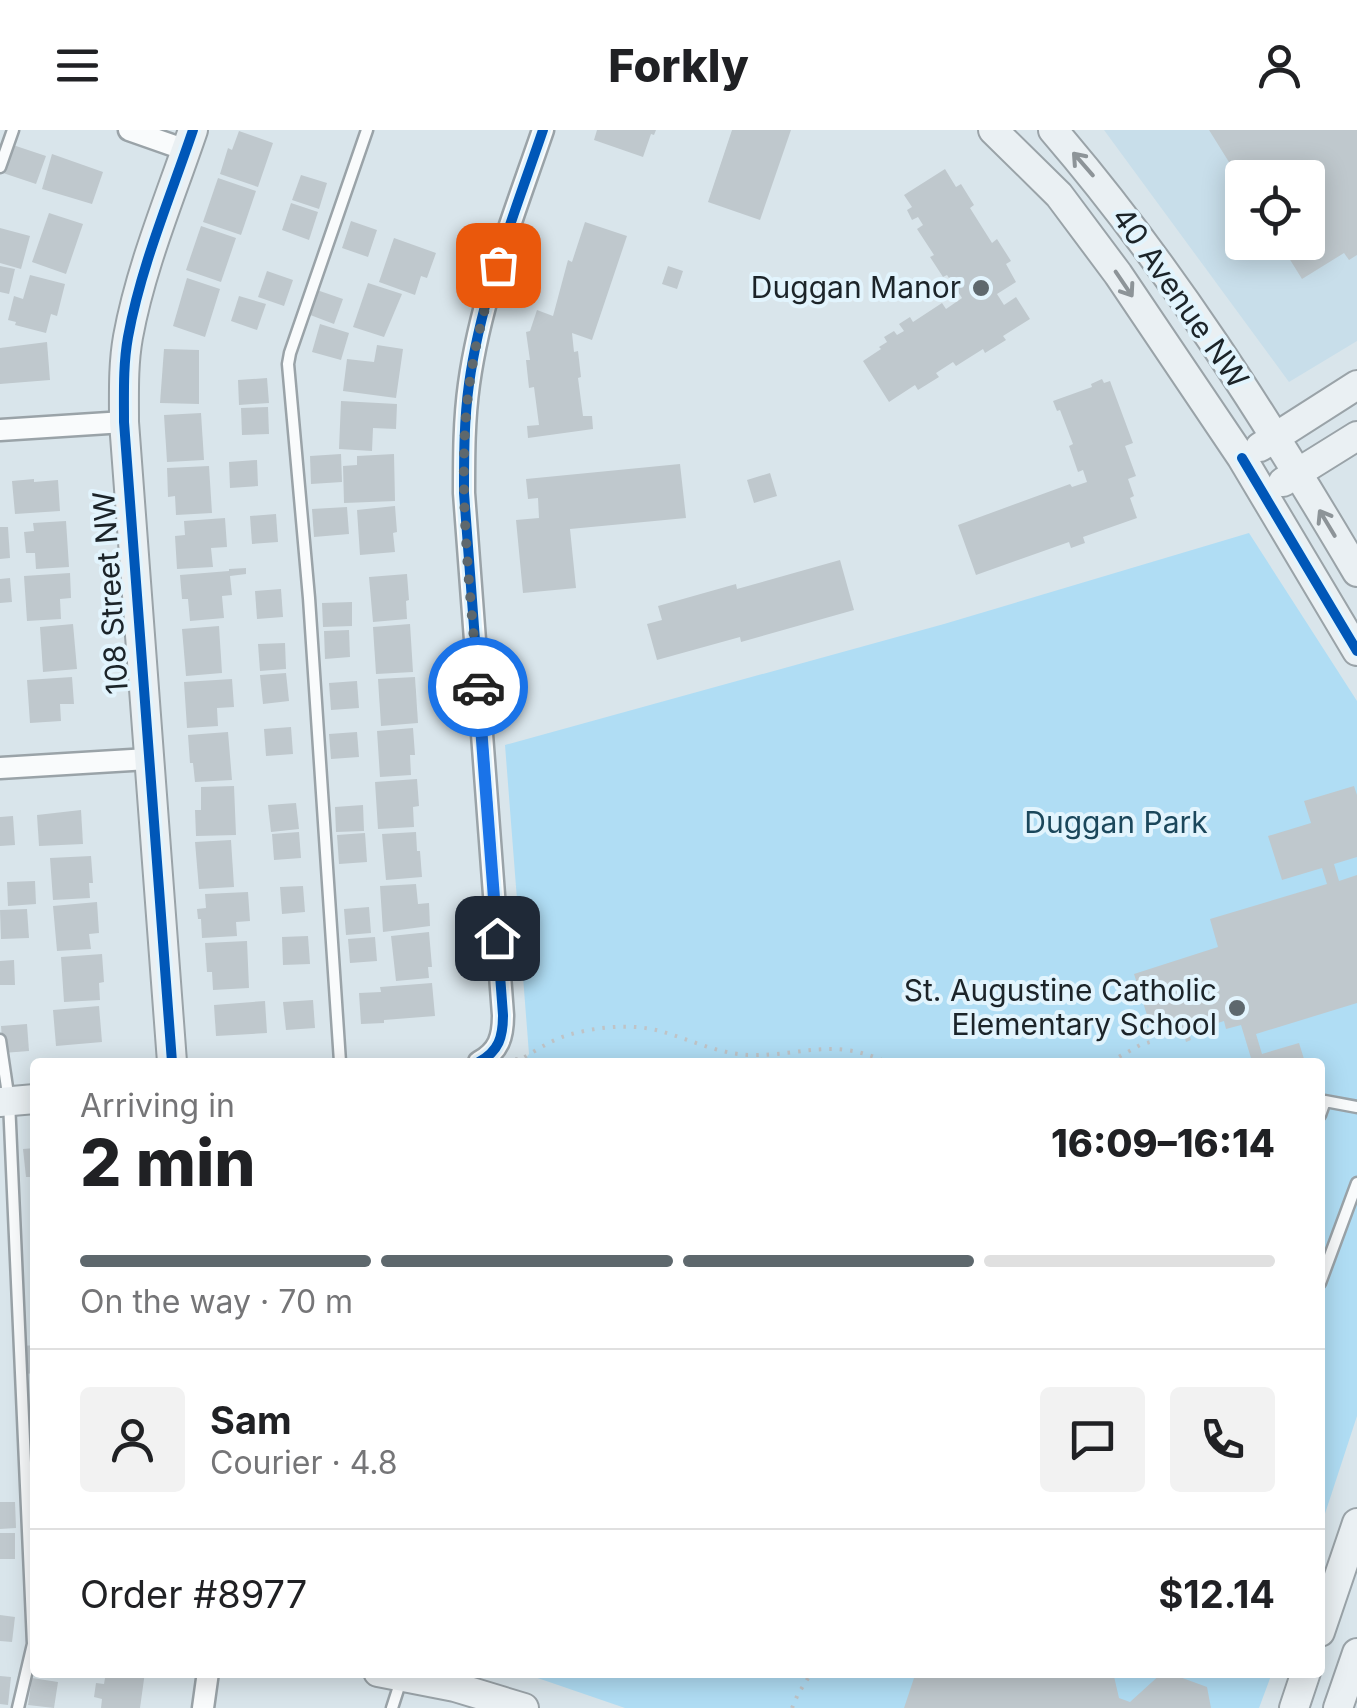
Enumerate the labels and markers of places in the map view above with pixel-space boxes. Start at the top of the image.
pin [456,223,541,308]
place label: Duggan Manor [751,269,961,305]
marker: Duggan Manor [970,277,992,299]
pin [455,896,540,981]
place label: St. Augustine Catholic Elementary School [904,972,1217,1042]
marker: St. Augustine Catholic Elementary School [1226,997,1248,1019]

